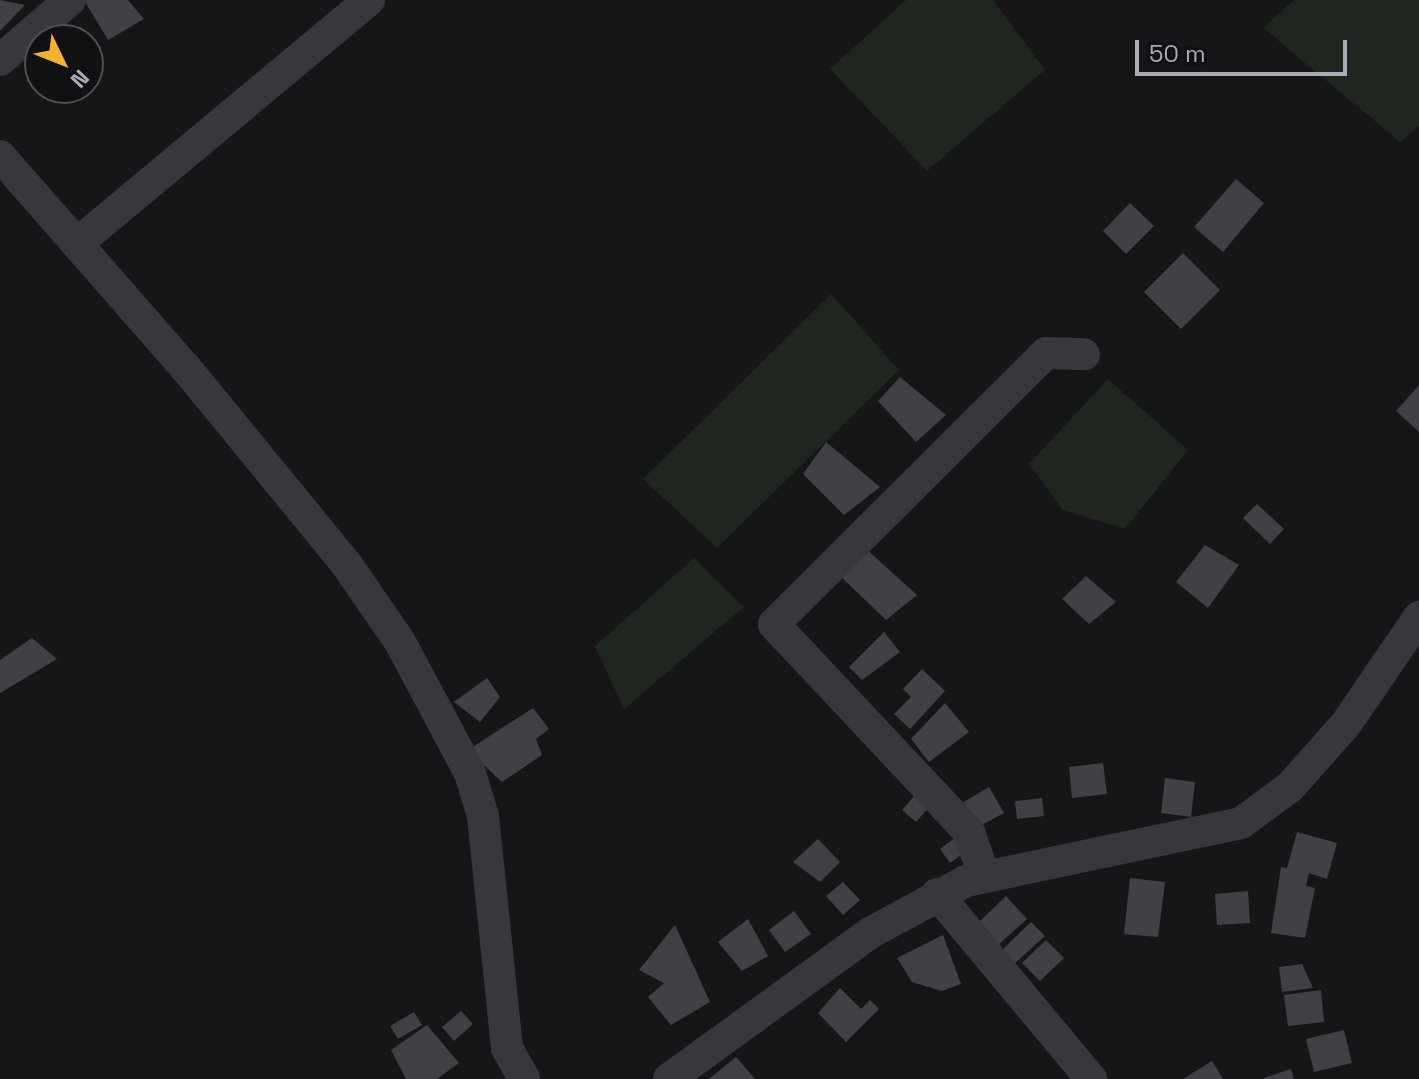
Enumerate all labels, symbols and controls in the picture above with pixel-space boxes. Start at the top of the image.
north arrow [24,24,104,104]
scale bar [1139,24,1351,74]
text: 50 m [1149,38,1206,69]
text: N [65,64,95,94]

